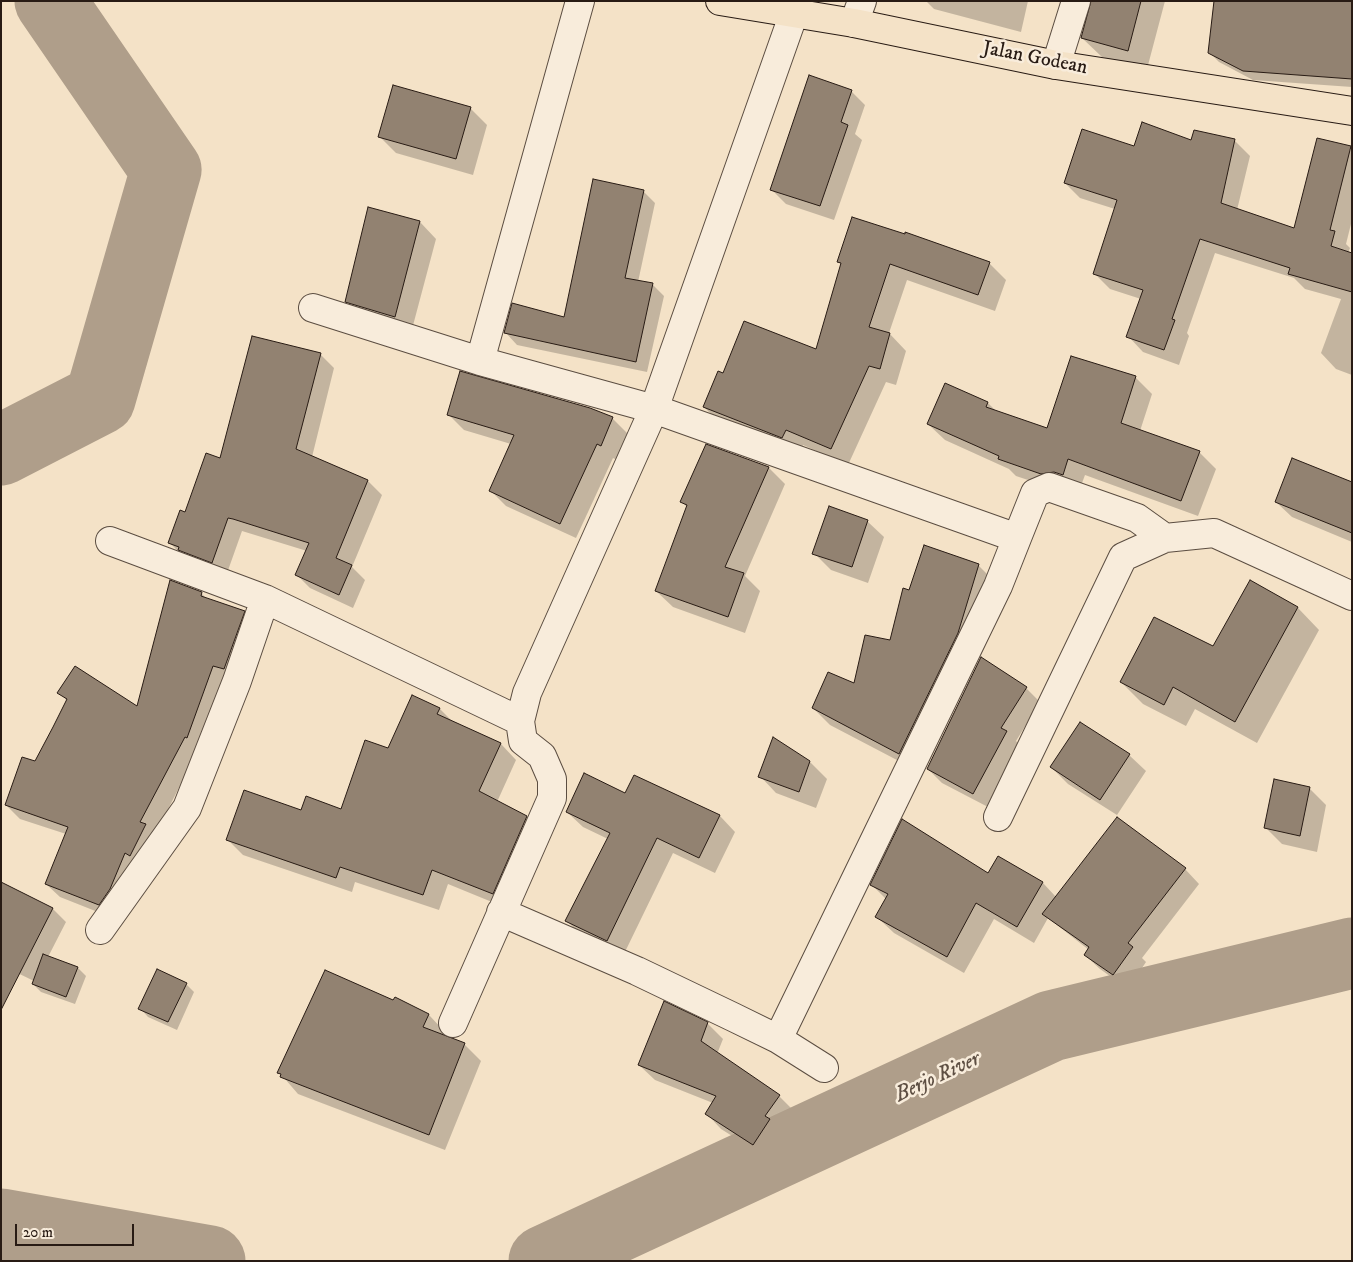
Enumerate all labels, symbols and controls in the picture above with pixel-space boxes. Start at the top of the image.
street label: Jalan Godean [981,37,1089,81]
water label: Berjo River [891,1047,985,1109]
scale bar [18,1214,136,1246]
text: 20 m [23,1223,53,1242]

